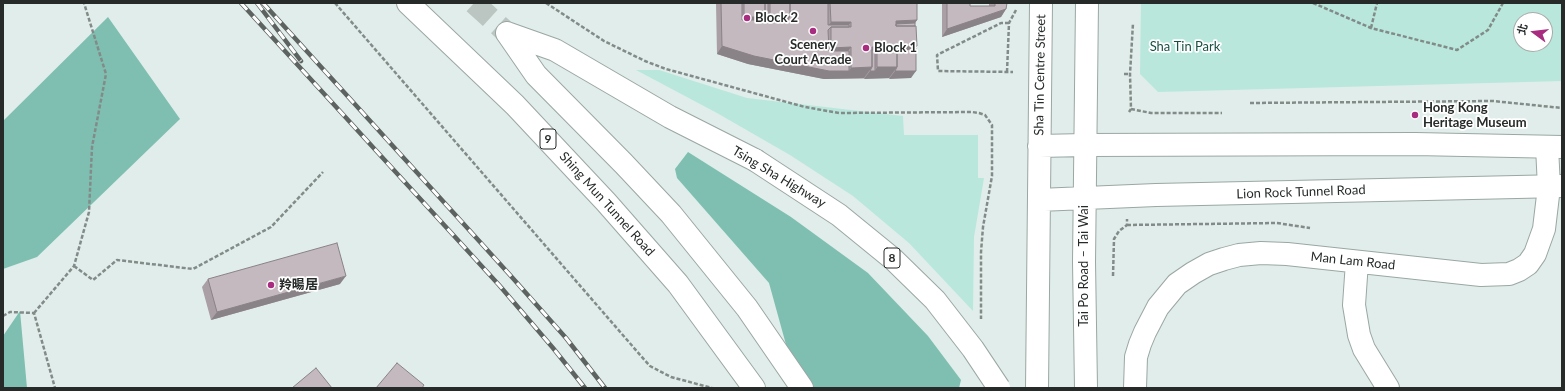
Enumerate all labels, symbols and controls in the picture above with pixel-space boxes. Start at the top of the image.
place label: Block 2 [755,10,798,26]
north arrow [1513,12,1553,52]
marker: Block 2 [742,13,752,23]
street label: Sha Tin Centre Street [1031,14,1049,136]
text: 北 [1514,22,1530,36]
marker: Scenery Court Arcade [808,26,818,36]
place label: Scenery Court Arcade [775,37,851,68]
park label: Sha Tin Park [1150,39,1220,55]
place label: Block 1 [874,40,917,56]
marker: Block 1 [861,43,871,53]
place label: Hong Kong Heritage Museum [1423,100,1527,131]
marker: Hong Kong Heritage Museum [1410,110,1420,120]
road number: 9 [540,129,556,149]
street label: Tsing Sha Highway [729,143,829,211]
street label: Shing Mun Tunnel Road [556,149,658,259]
street label: Lion Rock Tunnel Road [1236,182,1366,202]
street label: Tai Po Road – Tai Wai [1076,205,1092,327]
road number: 8 [884,248,900,268]
street label: Man Lam Road [1310,249,1396,273]
place label: 羚暘居 [279,277,318,293]
marker: 羚暘居 [266,280,276,290]

